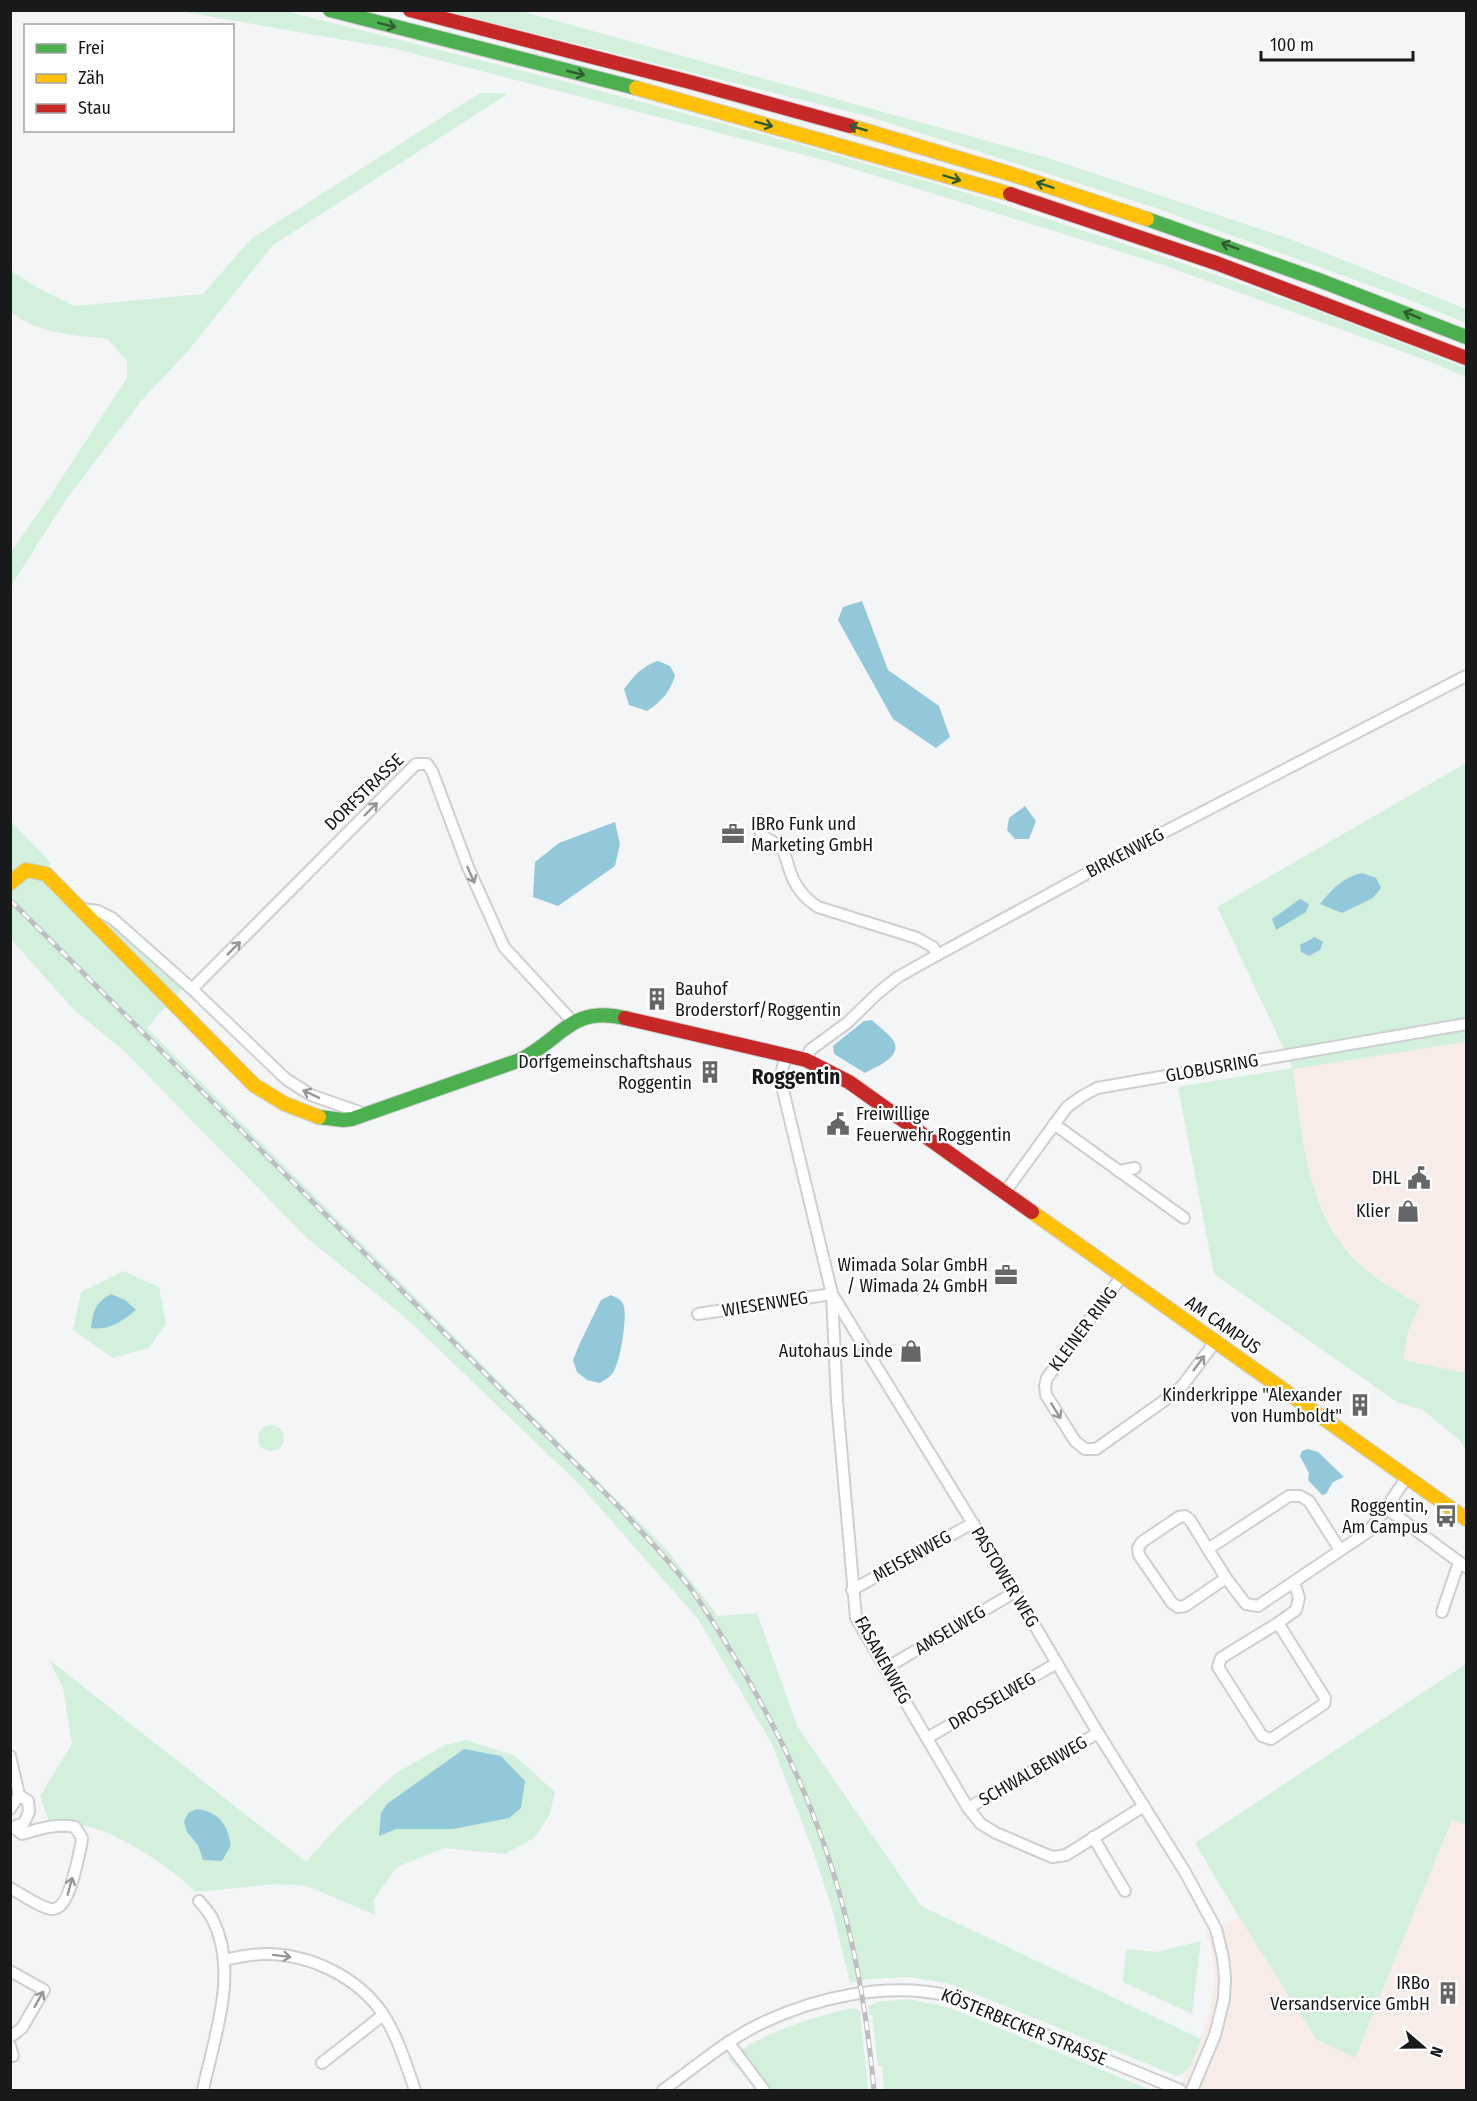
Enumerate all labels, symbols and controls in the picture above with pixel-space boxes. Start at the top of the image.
one-way arrow [377,19,396,31]
legend [24,24,234,132]
scale bar [1261,24,1412,62]
text: 100 m [1270,34,1314,56]
text: Frei [78,37,104,59]
text: Zäh [78,67,105,89]
one-way arrow [566,68,585,79]
text: Stau [78,97,111,119]
one-way arrow [754,118,773,130]
one-way arrow [849,122,868,133]
one-way arrow [942,172,961,184]
one-way arrow [1036,179,1055,190]
one-way arrow [1221,240,1239,251]
one-way arrow [1403,309,1422,320]
street label: DORFSTRASSE [320,749,408,835]
one-way arrow [364,802,378,817]
place label: IBRo Funk und Marketing GmbH [751,813,873,856]
office icon: IBRo Funk und Marketing GmbH [720,821,746,847]
street label: BIRKENWEG [1082,823,1168,883]
one-way arrow [466,865,478,883]
one-way arrow [226,940,241,955]
place label: Bauhof Broderstorf/Roggentin [675,978,841,1021]
building icon: Bauhof Broderstorf/Roggentin [644,986,670,1012]
street label: GLOBUSRING [1164,1049,1260,1087]
place label: Dorfgemeinschaftshaus Roggentin [518,1051,692,1094]
building icon: Dorfgemeinschaftshaus Roggentin [697,1059,723,1085]
district label: Roggentin [752,1064,840,1090]
one-way arrow [303,1088,320,1100]
place label: Freiwillige Feuerwehr Roggentin [856,1103,1011,1146]
public building icon: Freiwillige Feuerwehr Roggentin [825,1111,851,1137]
public building icon: DHL [1406,1165,1432,1191]
place label: DHL [1372,1167,1401,1189]
shop icon: Klier [1395,1198,1421,1224]
place label: Klier [1356,1200,1391,1222]
place label: Wimada Solar GmbH / Wimada 24 GmbH [838,1254,988,1297]
office icon: Wimada Solar GmbH / Wimada 24 GmbH [993,1262,1019,1288]
street label: KLEINER RING [1044,1283,1122,1375]
street label: WIESENWEG [720,1286,810,1322]
street label: AM CAMPUS [1181,1291,1265,1359]
shop icon: Autohaus Linde [898,1338,924,1364]
place label: Autohaus Linde [779,1340,893,1362]
one-way arrow [1193,1355,1205,1371]
place label: Kinderkrippe "Alexander von Humboldt" [1162,1384,1343,1427]
building icon: Kinderkrippe "Alexander von Humboldt" [1347,1392,1373,1418]
one-way arrow [1050,1402,1062,1419]
place label: Roggentin, Am Campus [1342,1495,1428,1538]
bus stop icon: Roggentin, Am Campus [1433,1503,1459,1529]
street label: PASTOWER WEG [966,1523,1044,1631]
street label: MEISENWEG [869,1525,955,1587]
street label: AMSELWEG [911,1600,989,1660]
street label: FASANENWEG [850,1612,916,1708]
street label: DROSSELWEG [945,1667,1039,1735]
street label: SCHWALBENWEG [975,1731,1091,1811]
one-way arrow [65,1877,77,1896]
one-way arrow [272,1951,292,1962]
place label: IRBo Versandservice GmbH [1270,1972,1430,2015]
building icon: IRBo Versandservice GmbH [1435,1980,1461,2006]
street label: KÖSTERBECKER STRASSE [938,1984,1110,2070]
one-way arrow [33,1991,45,2008]
north arrow [1393,2017,1453,2077]
text: N [1426,2044,1447,2060]

